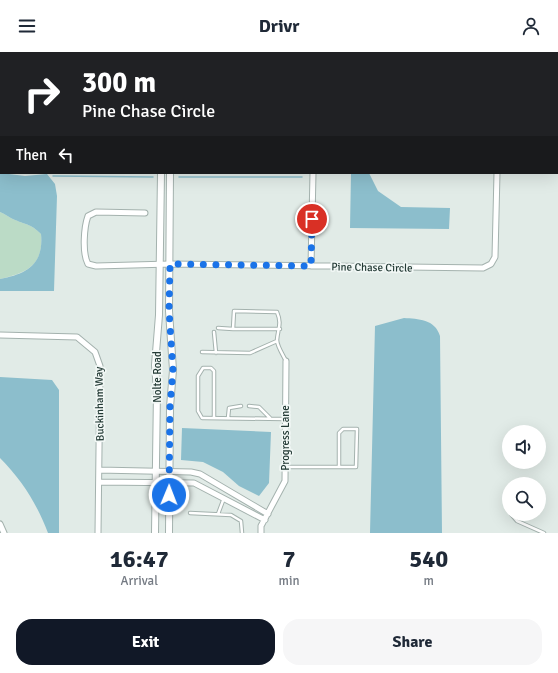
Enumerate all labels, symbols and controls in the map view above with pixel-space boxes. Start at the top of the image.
icon: menu [16,15,38,37]
text: Drivr [259,15,299,37]
icon: person [520,15,542,37]
text: 300 m [82,66,156,100]
icon: right [16,68,68,120]
text: Pine Chase Circle [82,100,215,122]
icon: left [55,144,77,166]
text: Then [16,146,47,164]
pin [295,202,329,236]
icon: arrive [301,208,323,230]
street label: Pine Chase Circle [331,260,413,275]
street label: Nolte Road [151,351,164,403]
street label: Buckinham Way [92,366,107,441]
street label: Progress Lane [279,405,292,471]
map controls [502,425,546,521]
button: sound [502,425,546,469]
position arrow [148,474,190,516]
button: search [502,477,546,521]
text: 16:47 [110,544,169,574]
text: 7 [283,544,295,574]
text: 540 [409,544,448,574]
text: Arrival [121,573,158,589]
text: min [279,573,300,589]
text: m [424,573,434,589]
button: Exit [16,619,275,665]
button: Share [283,619,542,665]

